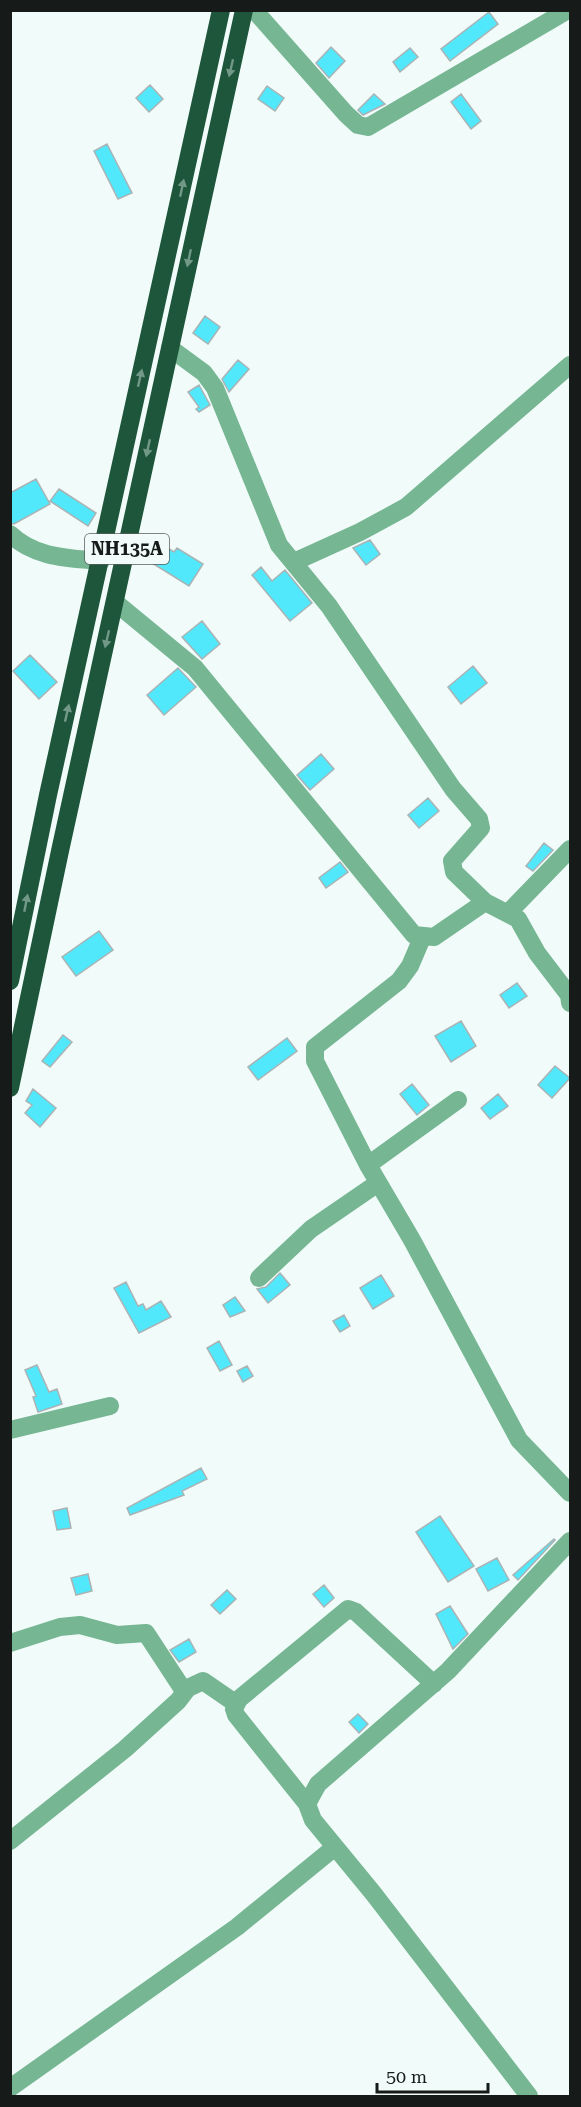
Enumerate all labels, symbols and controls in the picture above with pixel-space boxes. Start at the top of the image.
one-way arrow [226,58,236,77]
one-way arrow [178,178,187,197]
one-way arrow [184,249,194,267]
one-way arrow [136,369,145,388]
one-way arrow [143,439,152,458]
road number: NH135A [85,534,169,564]
one-way arrow [102,630,111,649]
one-way arrow [63,703,72,722]
one-way arrow [22,894,31,913]
scale bar [377,2056,488,2094]
text: 50 m [386,2066,427,2087]

